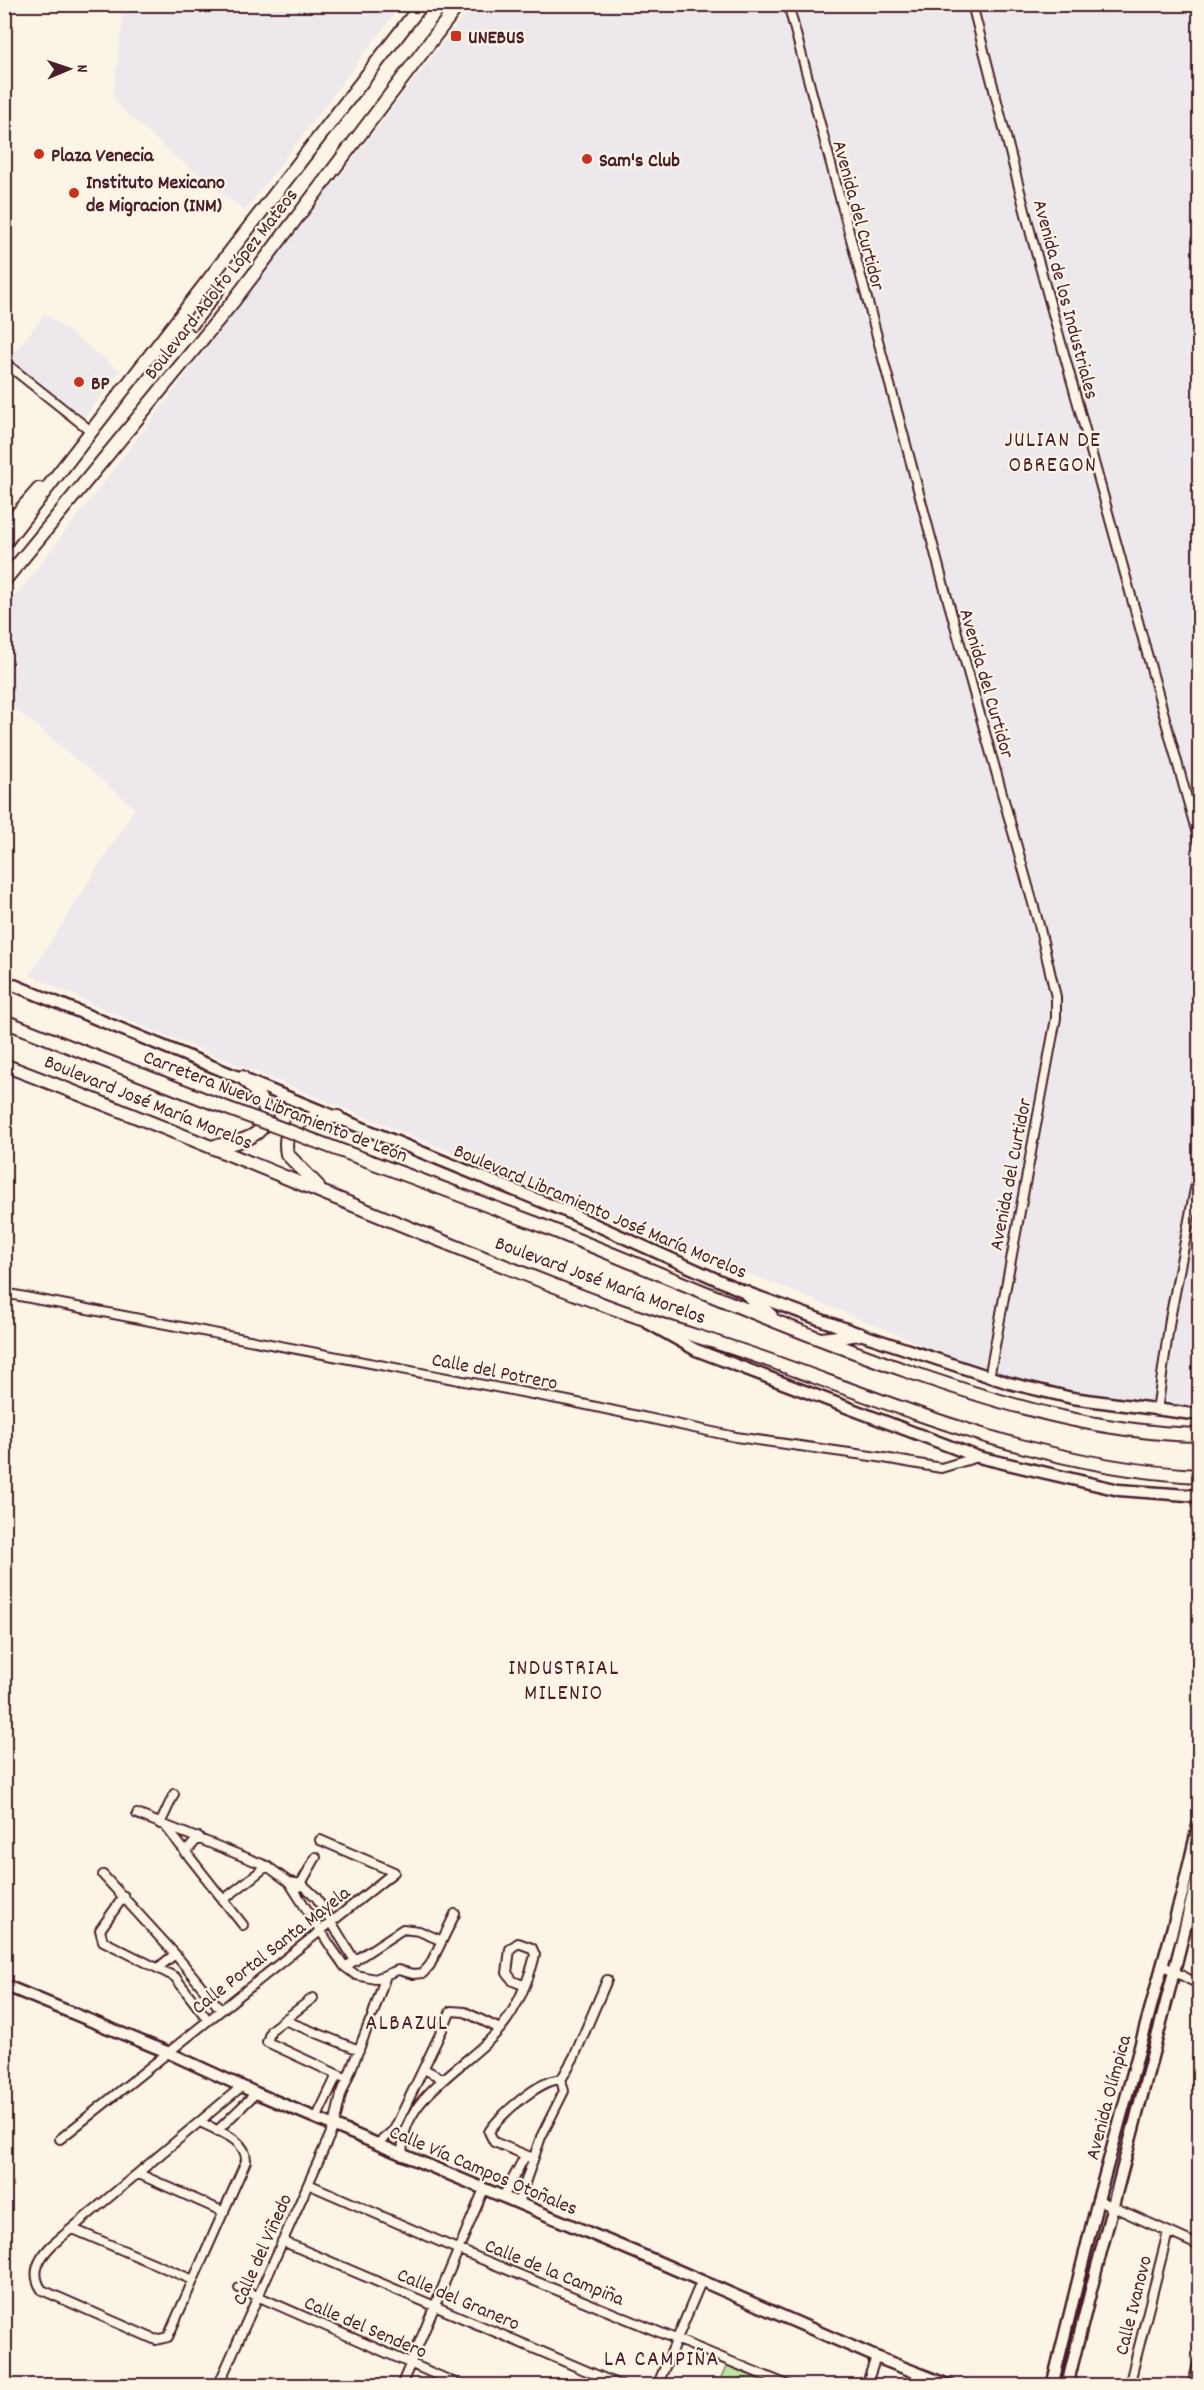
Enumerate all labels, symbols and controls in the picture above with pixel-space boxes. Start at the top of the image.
place label: UNEBUS [468,25,525,53]
marker: UNEBUS [449,29,463,43]
north arrow [39,39,99,99]
text: N [70,64,93,73]
street label: Avenida del Curtidor [824,138,891,295]
place label: Plaza Venecia [51,143,154,171]
marker: Plaza Venecia [32,147,46,161]
place label: Sam's Club [599,148,680,176]
marker: Sam's Club [580,152,594,166]
place label: Instituto Mexicano de Migracion (INM) [86,170,225,221]
street label: Boulevard Adolfo López Mateos [139,183,306,386]
marker: Instituto Mexicano de Migracion (INM) [67,186,81,200]
street label: Avenida de los Industriales [1024,197,1104,403]
place label: BP [91,371,110,399]
marker: BP [72,375,86,389]
district label: JULIAN DE OBREGON [1004,426,1102,482]
street label: Avenida del Curtidor [950,606,1020,762]
street label: Carretera Nuevo Libramiento de León [139,1044,411,1171]
street label: Boulevard José María Morelos [39,1049,256,1158]
street label: Avenida del Curtidor [983,1096,1041,1253]
street label: Boulevard Libramiento José María Morelos [449,1138,751,1287]
street label: Boulevard José María Morelos [491,1231,709,1333]
street label: Calle del Potrero [429,1347,560,1399]
district label: INDUSTRIAL MILENIO [508,1654,620,1710]
street label: Calle Portal Santa Mayela [187,1880,358,2022]
district label: ALBAZUL [365,2009,449,2040]
street label: Avenida Olímpica [1080,2032,1140,2163]
street label: Calle Vía Campos Otoñales [384,2119,581,2224]
street label: Calle del Viñedo [227,2190,301,2310]
street label: Calle de la Campiña [480,2233,628,2315]
street label: Calle Ivanovo [1109,2253,1161,2358]
street label: Calle del Granero [392,2262,524,2339]
street label: Calle del Sendero [299,2290,431,2367]
district label: LA CAMPIÑA [604,2345,720,2376]

